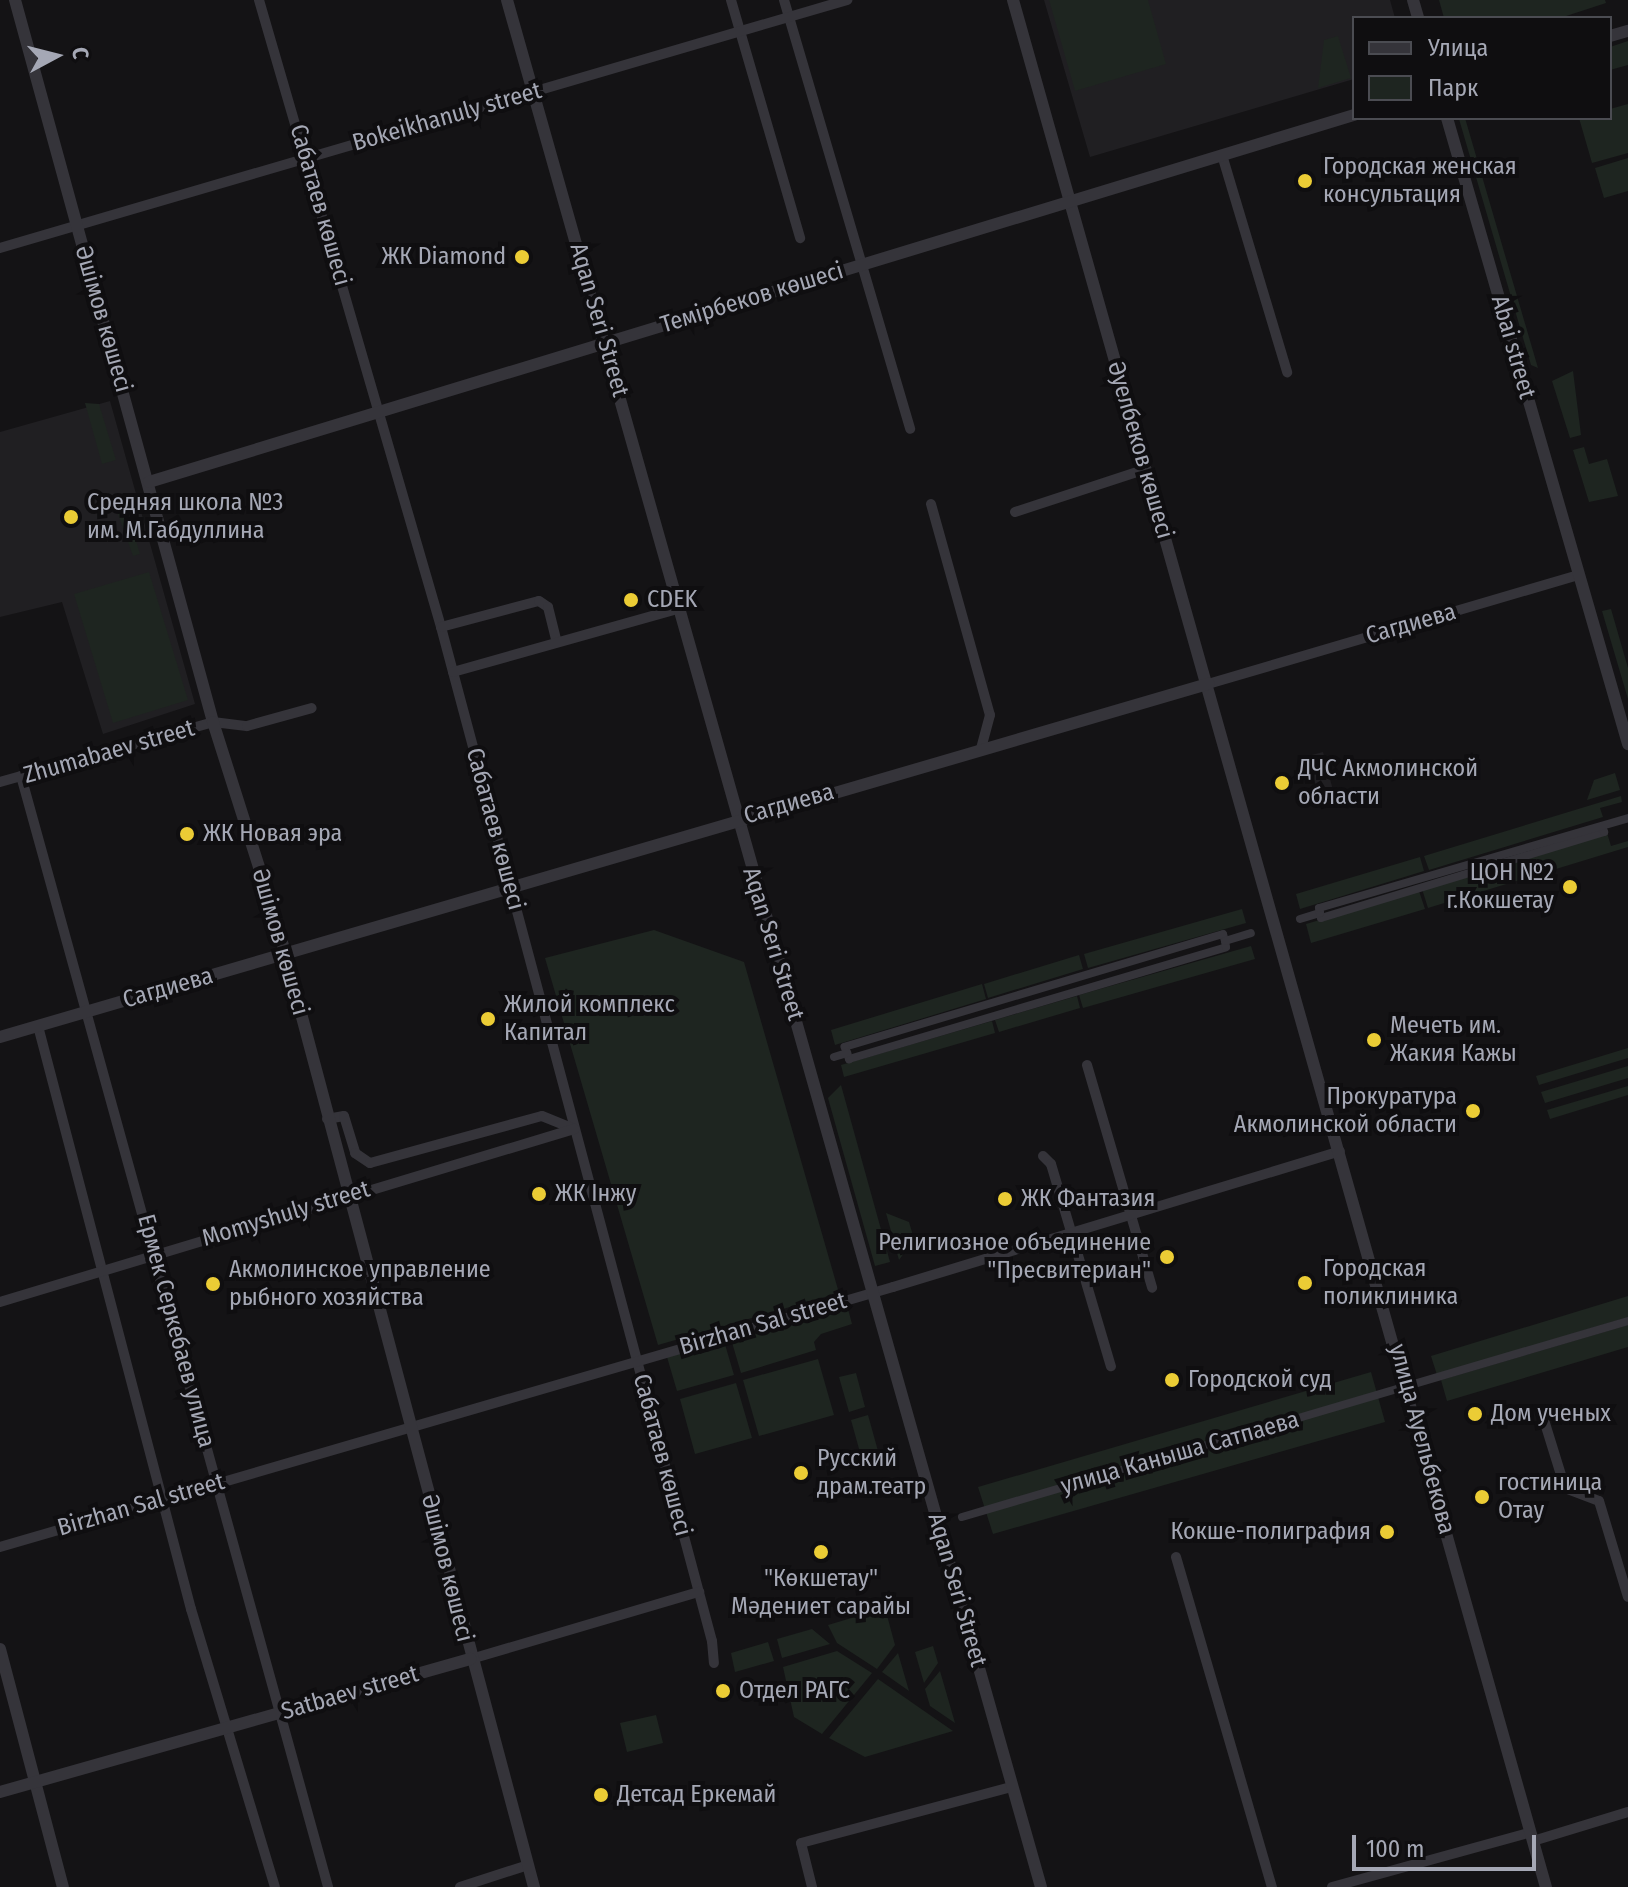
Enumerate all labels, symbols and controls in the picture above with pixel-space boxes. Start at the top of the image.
north arrow [16,16,96,96]
legend [1352,16,1612,120]
text: Улица [1428,34,1488,62]
text: С [66,46,94,60]
text: Парк [1428,74,1478,102]
street label: Bokeikhanuly street [349,76,545,158]
street label: Сабатаев көшесі [283,121,357,289]
place label: Городская женская консультация [1323,153,1517,209]
marker: Городская женская консультация [1294,170,1316,192]
street label: Aqan Seri Street [563,240,635,400]
street label: Әшімов көшесі [68,242,138,396]
place label: ЖК Diamond [381,243,506,271]
marker: ЖК Diamond [513,248,531,266]
street label: Темірбеков көшесі [657,256,847,340]
street label: Abai street [1485,292,1541,402]
street label: Әуелбеков көшесі [1101,358,1179,542]
place label: Средняя школа №3 им. М.Габдуллина [87,489,283,545]
marker: Средняя школа №3 им. М.Габдуллина [62,508,80,526]
place label: CDEK [647,586,697,614]
marker: CDEK [622,591,640,609]
street label: Сагдиева [1363,597,1459,651]
street label: Zhumabaev street [20,714,198,790]
street label: Сабатаев көшесі [460,745,530,913]
place label: ДЧС Акмолинской области [1298,755,1478,811]
marker: ДЧС Акмолинской области [1273,774,1291,792]
street label: Сагдиева [741,777,837,831]
place label: ЖК Новая эра [203,820,342,848]
marker: ЖК Новая эра [178,825,196,843]
place label: ЦОН №2 г.Кокшетау [1446,859,1554,915]
street label: Aqan Seri Street [736,864,810,1024]
street label: Әшімов көшесі [245,865,315,1019]
marker: ЦОН №2 г.Кокшетау [1561,878,1579,896]
street label: Сагдиева [120,961,216,1015]
place label: Жилой комплекс Капитал [504,991,675,1047]
marker: Жилой комплекс Капитал [479,1010,497,1028]
place label: Мечеть им. Жакия Кажы [1390,1012,1517,1068]
marker: Мечеть им. Жакия Кажы [1365,1031,1383,1049]
place label: Прокуратура Акмолинской области [1234,1083,1457,1139]
marker: Прокуратура Акмолинской области [1464,1102,1482,1120]
street label: Momyshuly street [199,1175,373,1253]
place label: ЖК Інжу [555,1180,636,1208]
marker: ЖК Інжу [530,1185,548,1203]
place label: ЖК Фантазия [1021,1185,1155,1213]
marker: ЖК Фантазия [996,1190,1014,1208]
street label: Ермек Серкебаев улица [131,1211,221,1451]
place label: Религиозное объединение "Пресвитериан" [878,1229,1151,1285]
marker: Религиозное объединение "Пресвитериан" [1158,1248,1176,1266]
place label: Городская поликлиника [1323,1255,1458,1311]
place label: Акмолинское управление рыбного хозяйства [229,1256,491,1312]
marker: Городская поликлиника [1294,1272,1316,1294]
marker: Акмолинское управление рыбного хозяйства [204,1275,222,1293]
street label: Birzhan Sal street [676,1286,850,1362]
street label: улица Ауельбекова [1383,1341,1461,1537]
place label: Городской суд [1188,1366,1332,1394]
street label: Сабатаев көшесі [627,1371,697,1539]
marker: Городской суд [1163,1371,1181,1389]
place label: Дом ученых [1491,1400,1611,1428]
street label: улица Каныша Сатпаева [1058,1405,1302,1501]
marker: Дом ученых [1466,1405,1484,1423]
place label: Русский драм.театр [817,1445,926,1501]
marker: Русский драм.театр [792,1464,810,1482]
street label: Birzhan Sal street [54,1467,228,1543]
place label: гостиница Отау [1498,1469,1602,1525]
marker: гостиница Отау [1473,1488,1491,1506]
street label: Әшімов көшесі [415,1491,479,1645]
street label: Aqan Seri Street [921,1510,993,1670]
place label: Кокше-полиграфия [1170,1518,1371,1546]
marker: Кокше-полиграфия [1378,1523,1396,1541]
marker: "Көкшетау" Мәдениет сарайы [812,1543,830,1561]
place label: "Көкшетау" Мәдениет сарайы [731,1565,911,1621]
street label: Satbaev street [278,1660,422,1726]
place label: Отдел РАГС [739,1677,850,1705]
marker: Отдел РАГС [714,1682,732,1700]
place label: Детсад Еркемай [617,1781,776,1809]
marker: Детсад Еркемай [592,1786,610,1804]
scale bar [1356,1819,1540,1869]
text: 100 m [1366,1835,1424,1863]

